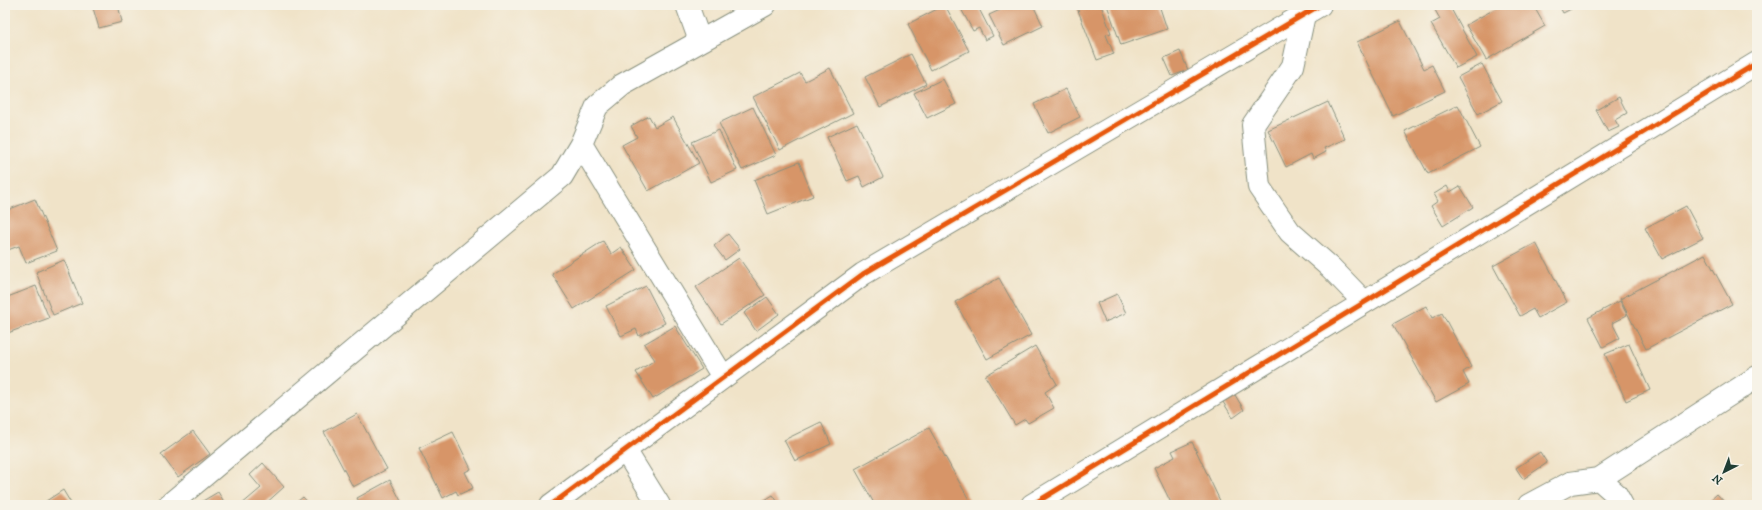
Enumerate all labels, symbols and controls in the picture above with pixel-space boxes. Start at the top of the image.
north arrow [1704,452,1744,492]
text: N [1710,470,1726,487]

